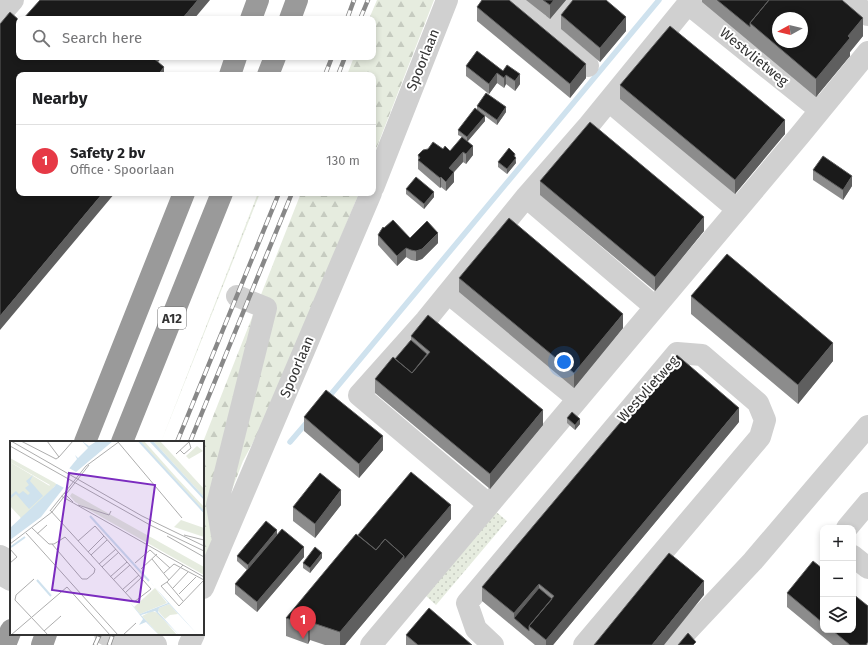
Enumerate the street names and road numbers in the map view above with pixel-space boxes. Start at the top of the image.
street label: Westvlietweg [716,24,792,90]
street label: Spoorlaan [403,27,443,93]
road number: A12 [158,307,186,329]
street label: Spoorlaan [276,334,318,400]
street label: Westvlietweg [614,352,683,426]

